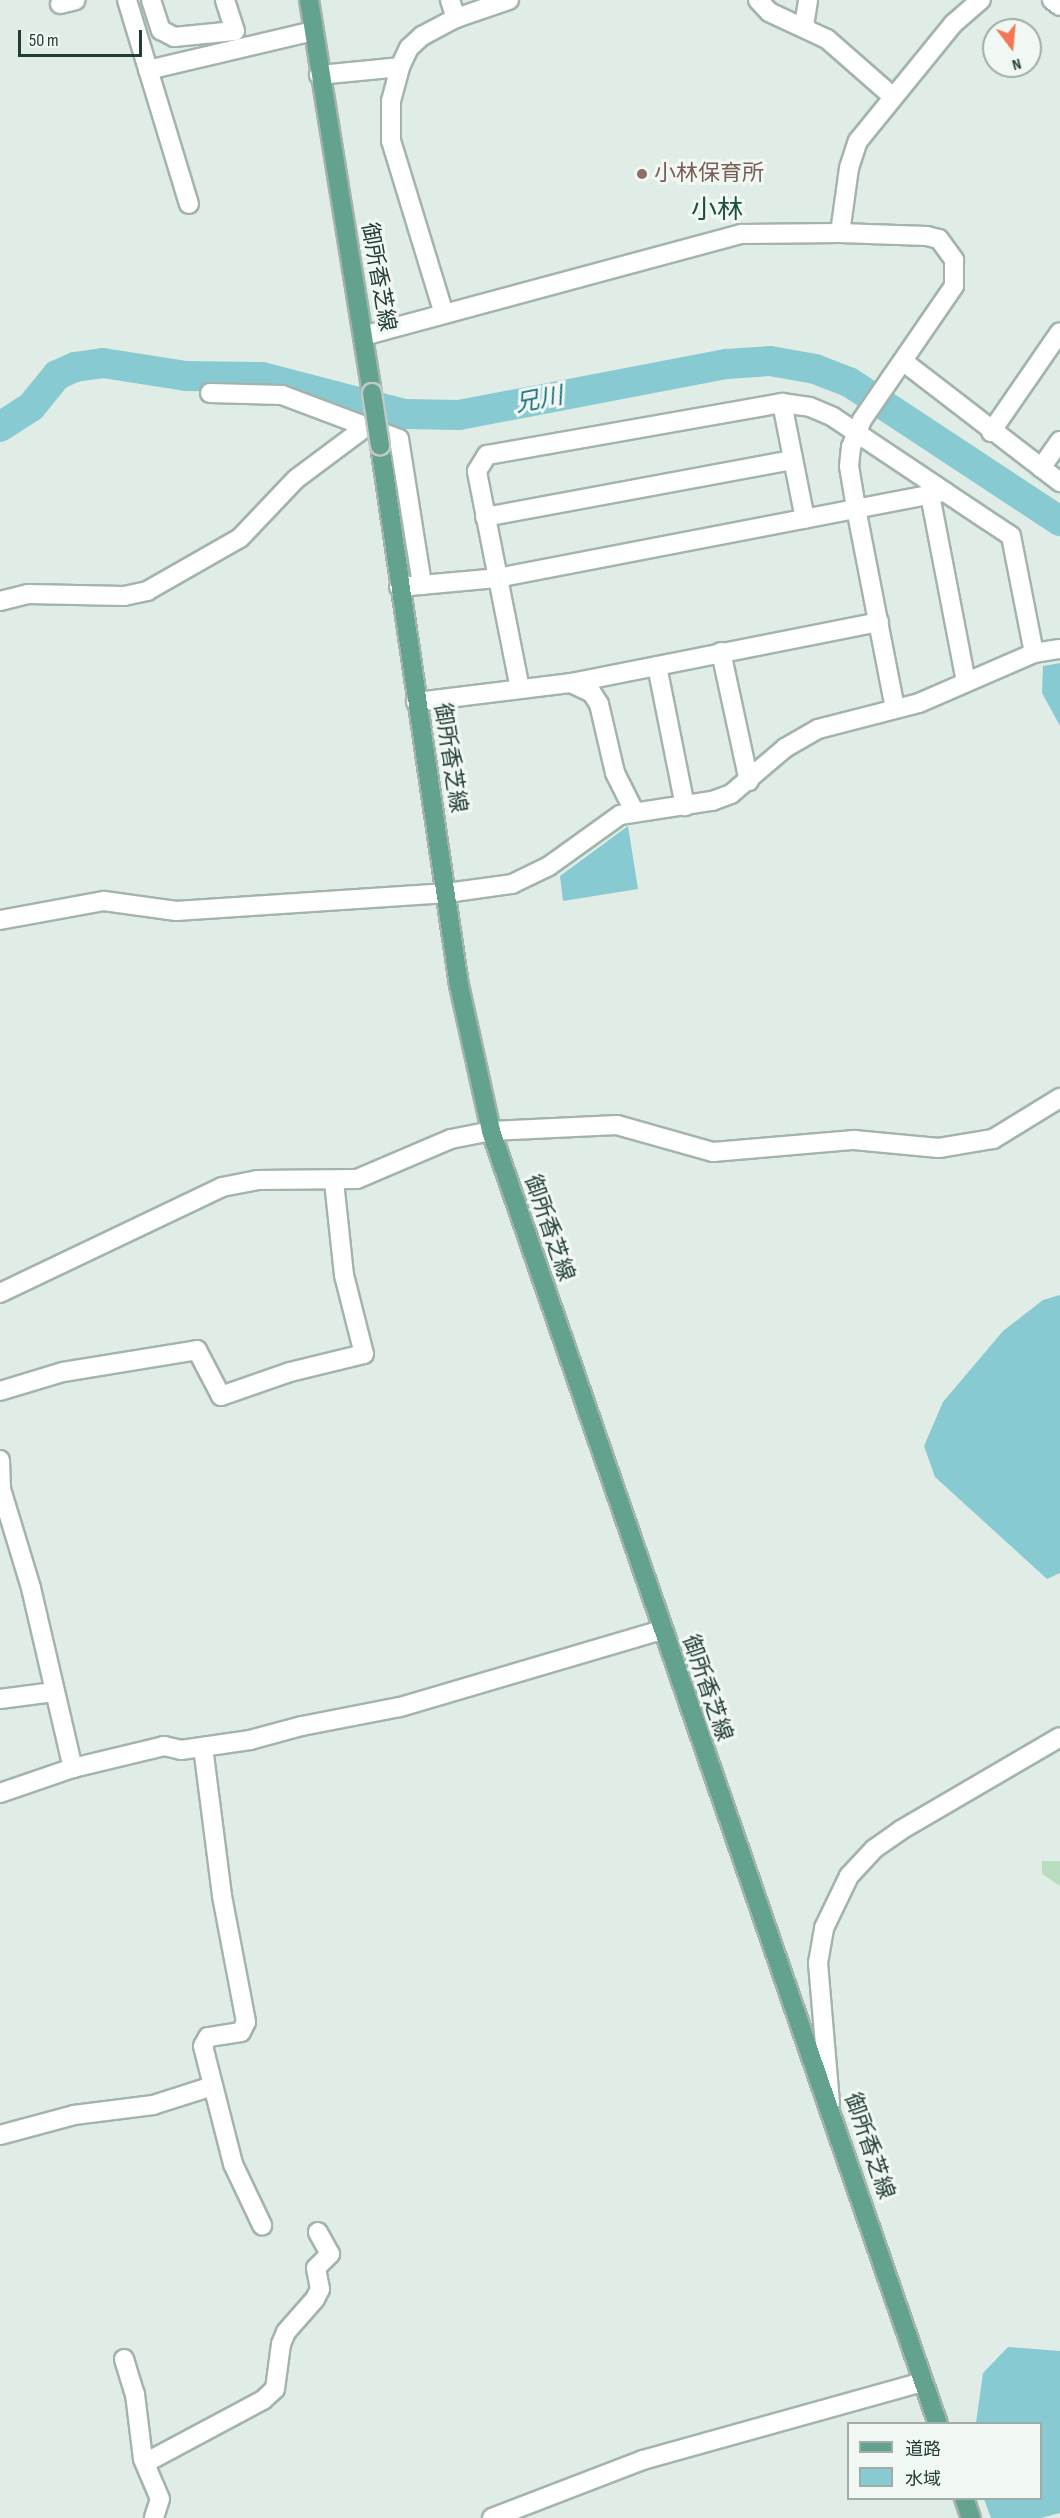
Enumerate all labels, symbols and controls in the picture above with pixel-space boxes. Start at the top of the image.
scale bar [21,18,146,56]
north arrow [982,18,1042,78]
text: 50 m [29,30,59,51]
text: N [1010,54,1023,74]
place label: 小林保育所 [654,161,764,187]
marker: 小林保育所 [635,167,649,181]
district label: 小林 [691,195,743,227]
street label: 御所香芝線 [355,221,401,333]
water label: 兄川 [513,381,565,419]
street label: 御所香芝線 [428,702,472,814]
street label: 御所香芝線 [519,1172,579,1284]
street label: 御所香芝線 [677,1632,737,1744]
street label: 御所香芝線 [839,2090,899,2202]
legend [847,2422,1042,2500]
text: 道路 [905,2439,941,2460]
text: 水域 [905,2469,941,2490]

